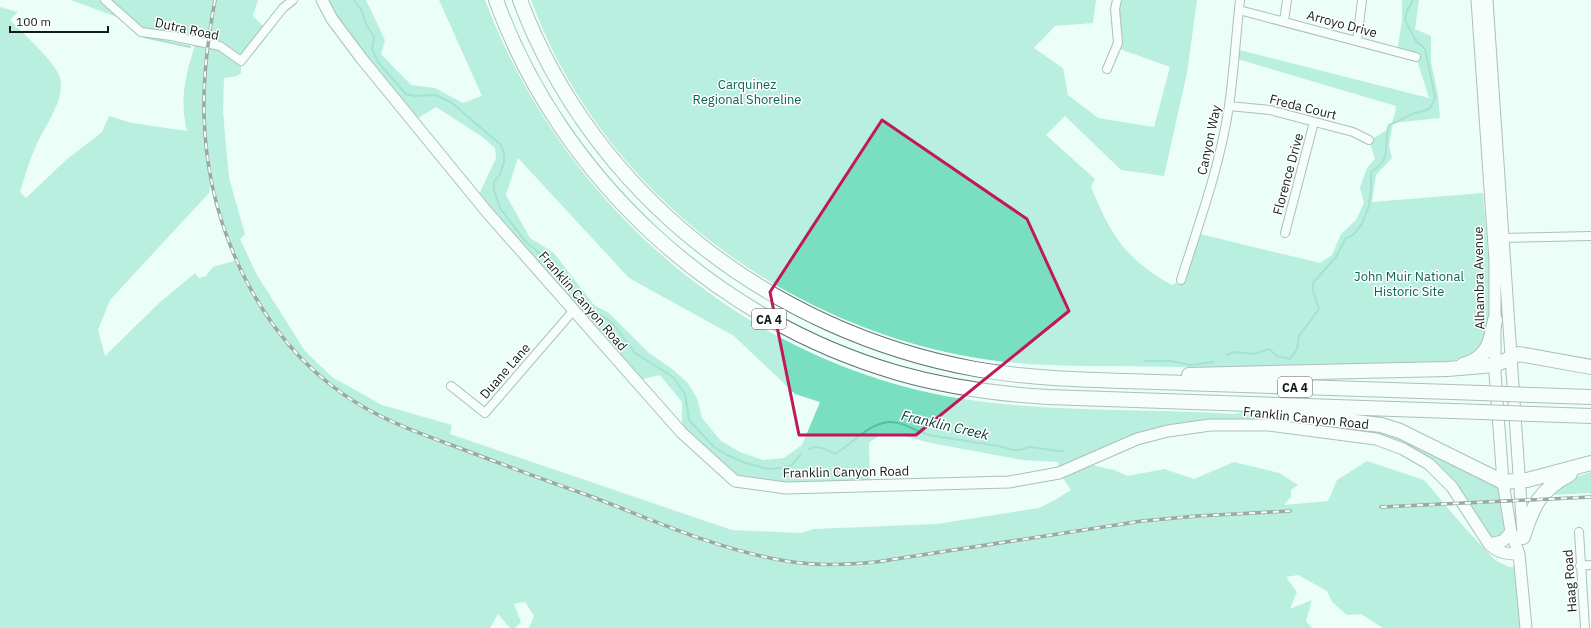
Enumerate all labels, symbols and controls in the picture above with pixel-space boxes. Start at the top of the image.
street label: Arroyo Drive [1305,6,1379,42]
scale bar [10,8,108,34]
text: 100 m [16,14,51,29]
street label: Dutra Road [153,14,221,44]
park label: Carquinez Regional Shoreline [693,76,801,108]
street label: Freda Court [1268,90,1338,124]
street label: Canyon Way [1193,103,1225,177]
street label: Florence Drive [1269,131,1307,217]
street label: Alhambra Avenue [1470,226,1488,330]
street label: Franklin Canyon Road [535,248,631,354]
park label: John Muir National Historic Site [1354,268,1464,300]
road number: CA 4 [752,309,786,329]
street label: Duane Lane [476,340,534,402]
road number: CA 4 [1278,377,1312,397]
street label: Franklin Canyon Road [1242,403,1370,433]
water label: Franklin Creek [899,406,991,444]
street label: Franklin Canyon Road [783,462,909,482]
street label: Haag Road [1559,549,1581,613]

